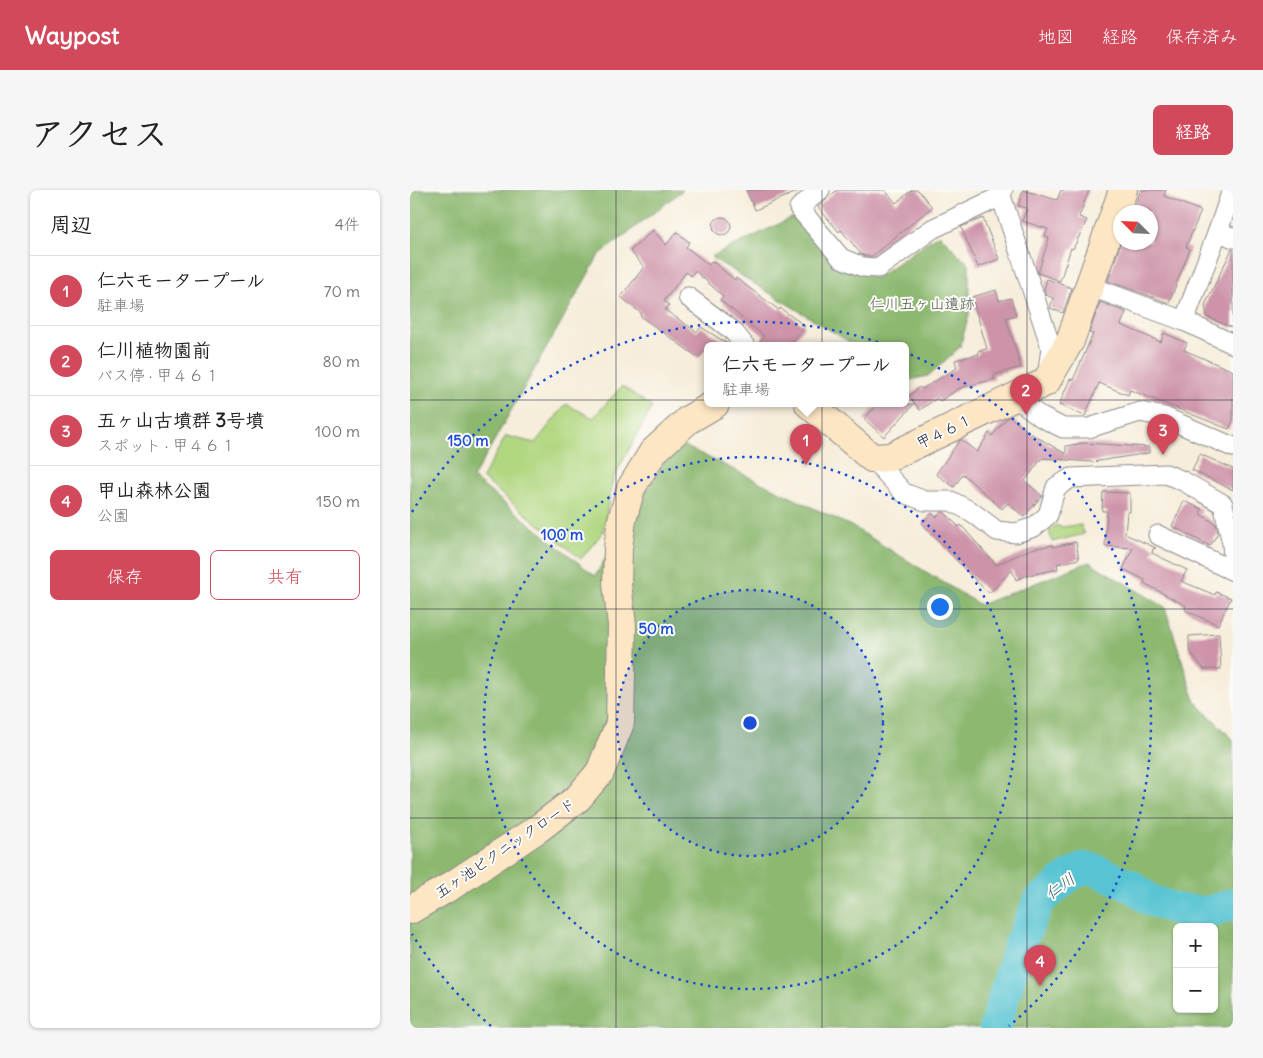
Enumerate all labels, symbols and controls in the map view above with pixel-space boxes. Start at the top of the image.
text: Waypost [25,20,119,50]
text: 地図 [1038,25,1074,48]
text: 経路 [1102,25,1138,48]
text: 保存済み [1166,25,1238,48]
button: 経路 [1153,105,1233,155]
text: アクセス [30,111,168,155]
north arrow [1113,205,1158,250]
text: 周辺 [50,211,92,238]
text: 4件 [335,214,360,234]
text: 仁六モータープール [97,268,265,292]
text: 1 [63,281,69,301]
text: 70 m [324,281,360,301]
park label: 仁川五ヶ山遺跡 [869,294,975,313]
text: 駐車場 [97,295,145,315]
text: 仁川植物園前 [97,338,211,362]
popup [704,342,909,407]
text: 2 [62,351,70,371]
text: 80 m [322,351,360,371]
text: 仁六モータープール [722,352,891,376]
text: バス停 · 甲４６１ [97,365,220,385]
pin: 2 [1010,374,1042,415]
text: 駐車場 [722,379,770,399]
text: 五ヶ山古墳群 3号墳 [97,408,264,432]
street label: 甲４６１ [913,409,975,453]
pin: 3 [1147,414,1179,455]
text: 3 [61,421,71,441]
text: 100 m [315,421,360,441]
pin: 1 [790,424,822,465]
text: 150 m [447,431,489,450]
text: スポット · 甲４６１ [97,435,236,455]
text: 甲山森林公園 [97,478,211,502]
text: 4 [61,491,71,511]
text: 150 m [316,491,360,511]
text: 公園 [97,505,129,525]
text: 100 m [541,525,583,544]
button: 保存 [50,550,200,600]
button: 共有 [210,550,360,600]
your location [927,594,953,620]
text: 50 m [638,619,674,638]
centre of rings [741,714,759,732]
street label: 五ヶ池ピクニックロード [431,794,579,902]
water label: 仁川 [1041,869,1079,903]
map controls [1173,923,1218,1013]
button: + [1173,923,1218,968]
pin: 4 [1024,945,1056,986]
button: − [1173,968,1218,1013]

